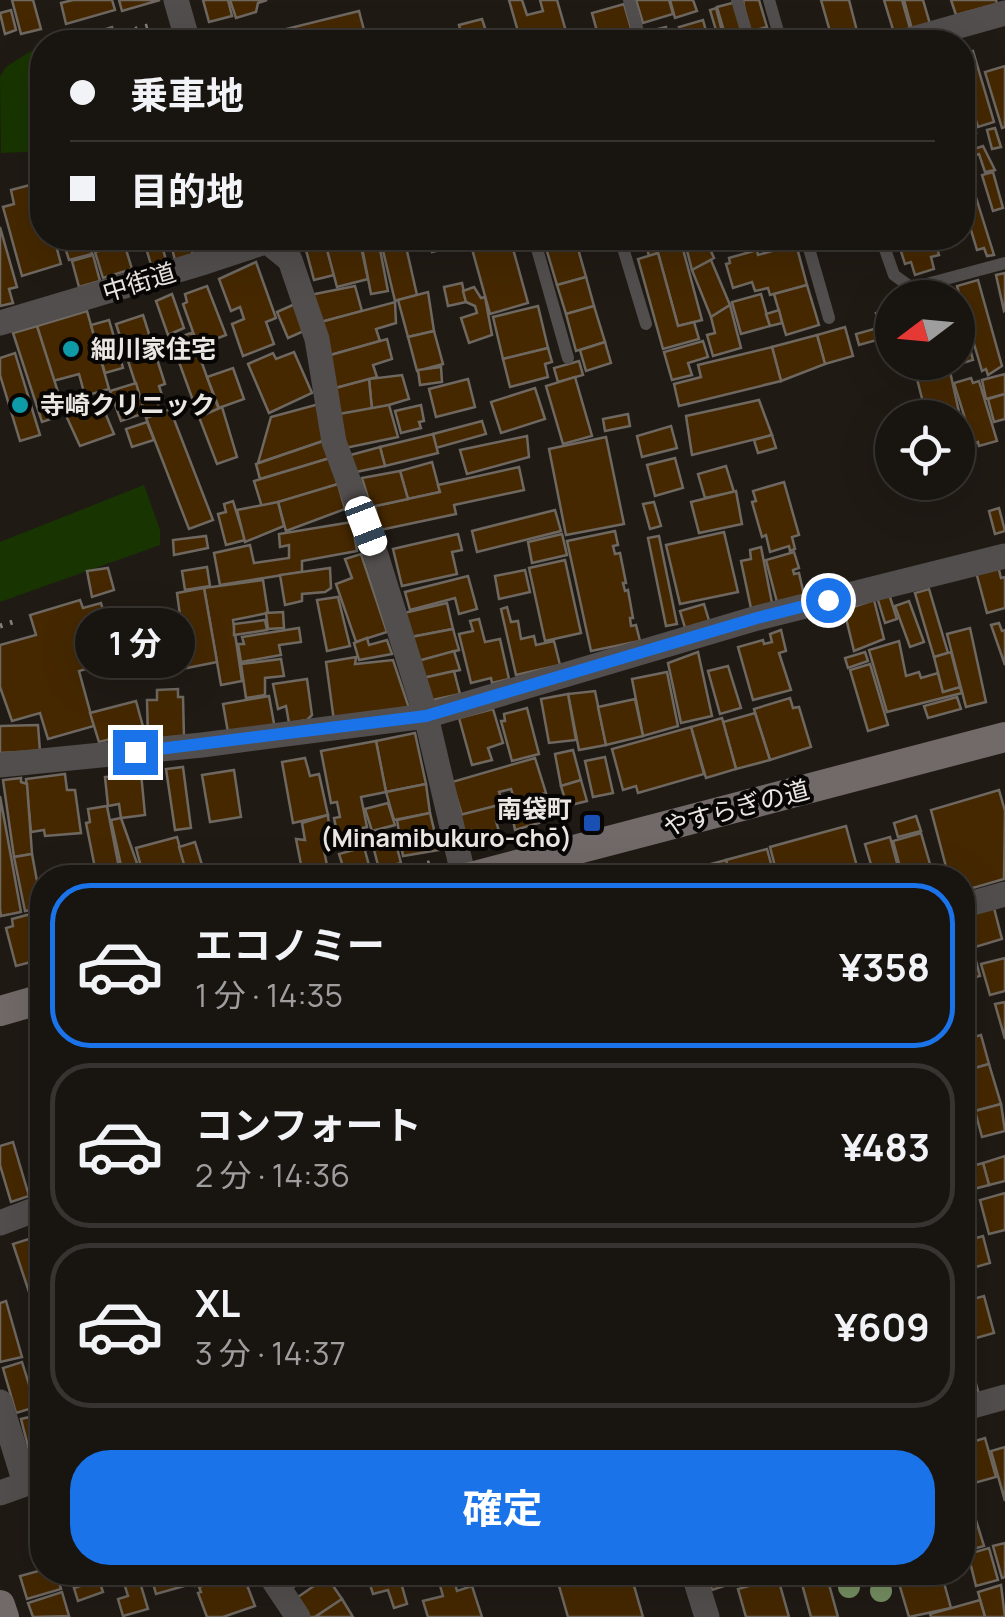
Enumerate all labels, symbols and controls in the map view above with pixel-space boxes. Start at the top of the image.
text: 乗車地 [130,68,244,120]
text: 目的地 [130,164,244,216]
street label: 中街道 [98,254,180,309]
north arrow [875,280,975,380]
map controls [875,280,975,500]
place label: 細川家住宅 [91,331,216,366]
marker: 細川家住宅 [60,338,82,360]
place label: 寺崎クリニック [40,387,215,422]
marker: 寺崎クリニック [9,394,31,416]
button: locate [875,400,975,500]
car [341,493,391,559]
route start [806,578,851,623]
callout: 1 分 [75,607,195,677]
text: 1 分 [109,621,161,665]
route end [113,730,158,775]
street label: やすらぎの道 [659,771,813,844]
place label: 南袋町 (Minamibukuro-chō) [320,791,572,855]
marker: 南袋町 (Minamibukuro-chō) [581,812,603,834]
text: エコノミー [195,918,385,970]
icon: car [75,921,165,1011]
text: ¥358 [839,940,930,992]
text: 1 分 · 14:35 [195,973,343,1017]
text: コンフォート [195,1098,422,1150]
icon: car [75,1101,165,1191]
text: ¥483 [841,1120,930,1172]
text: 2 分 · 14:36 [195,1153,350,1197]
text: XL [195,1276,240,1328]
icon: car [75,1281,165,1371]
text: ¥609 [835,1300,930,1352]
text: 3 分 · 14:37 [195,1331,346,1375]
button: 確定 [70,1450,935,1565]

